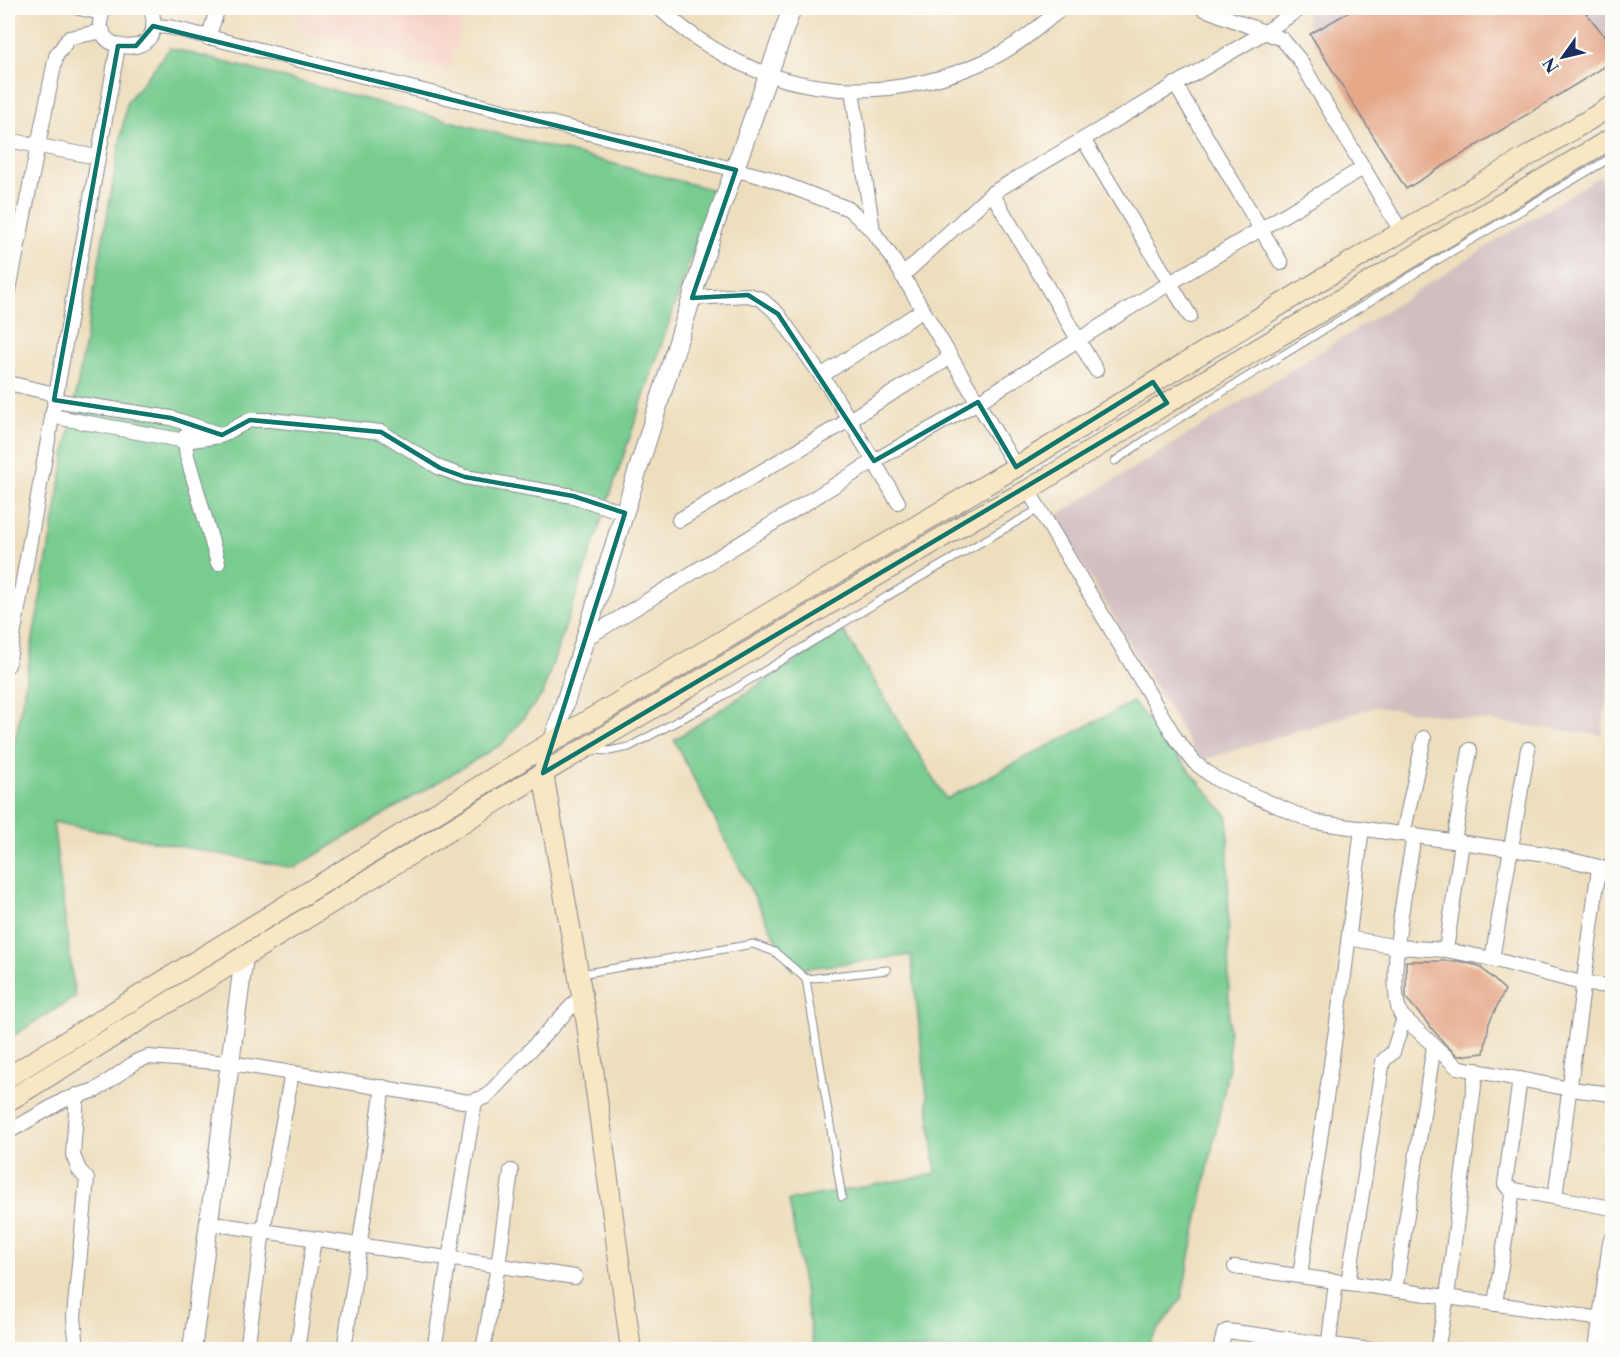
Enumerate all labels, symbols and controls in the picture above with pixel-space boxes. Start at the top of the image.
north arrow [1533,27,1593,87]
text: N [1538,54,1563,77]

